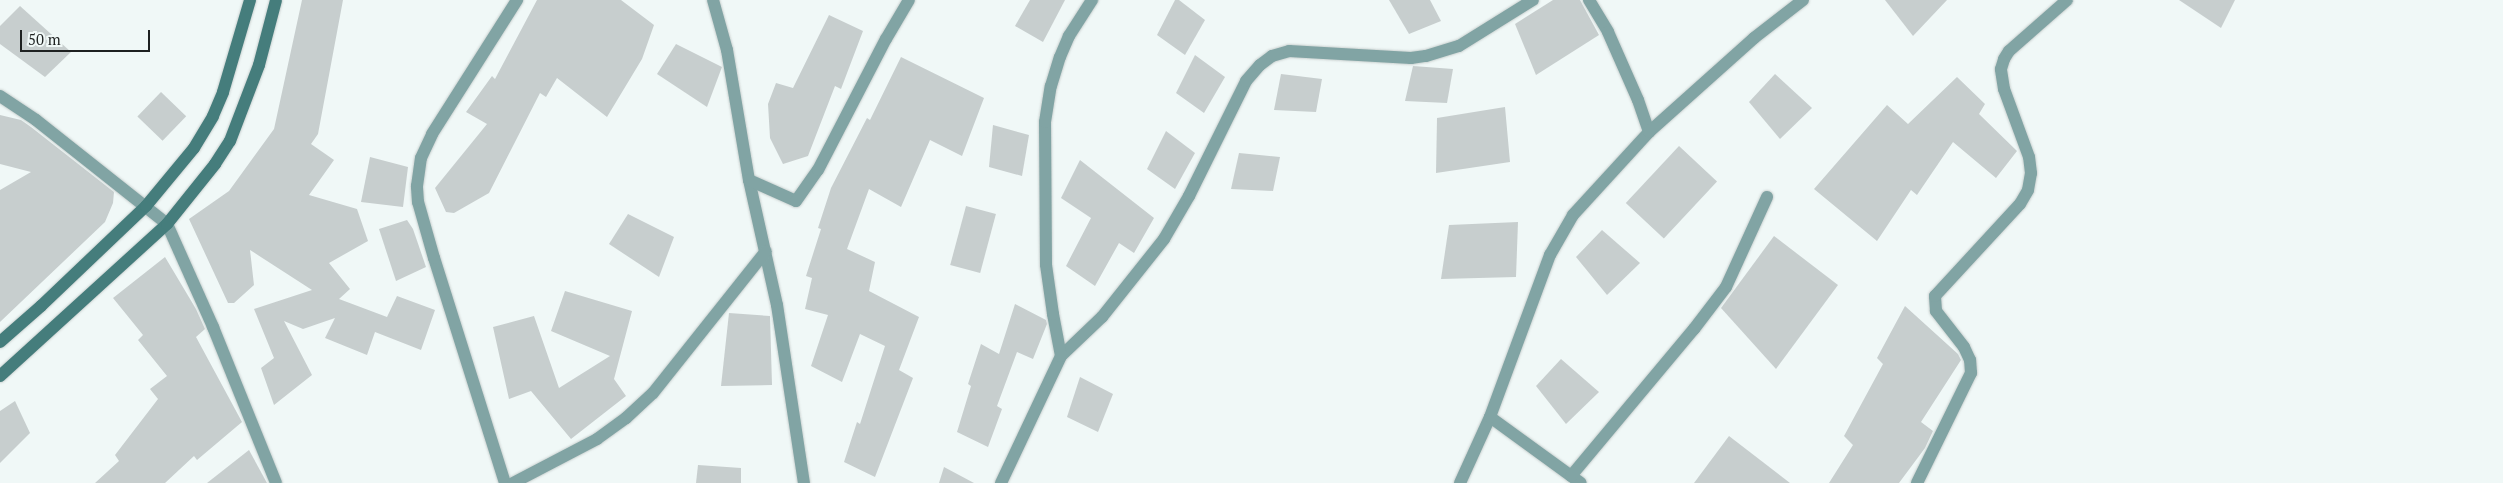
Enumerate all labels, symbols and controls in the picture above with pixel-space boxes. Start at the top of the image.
scale bar [22,20,152,52]
text: 50 m [28,29,61,49]

